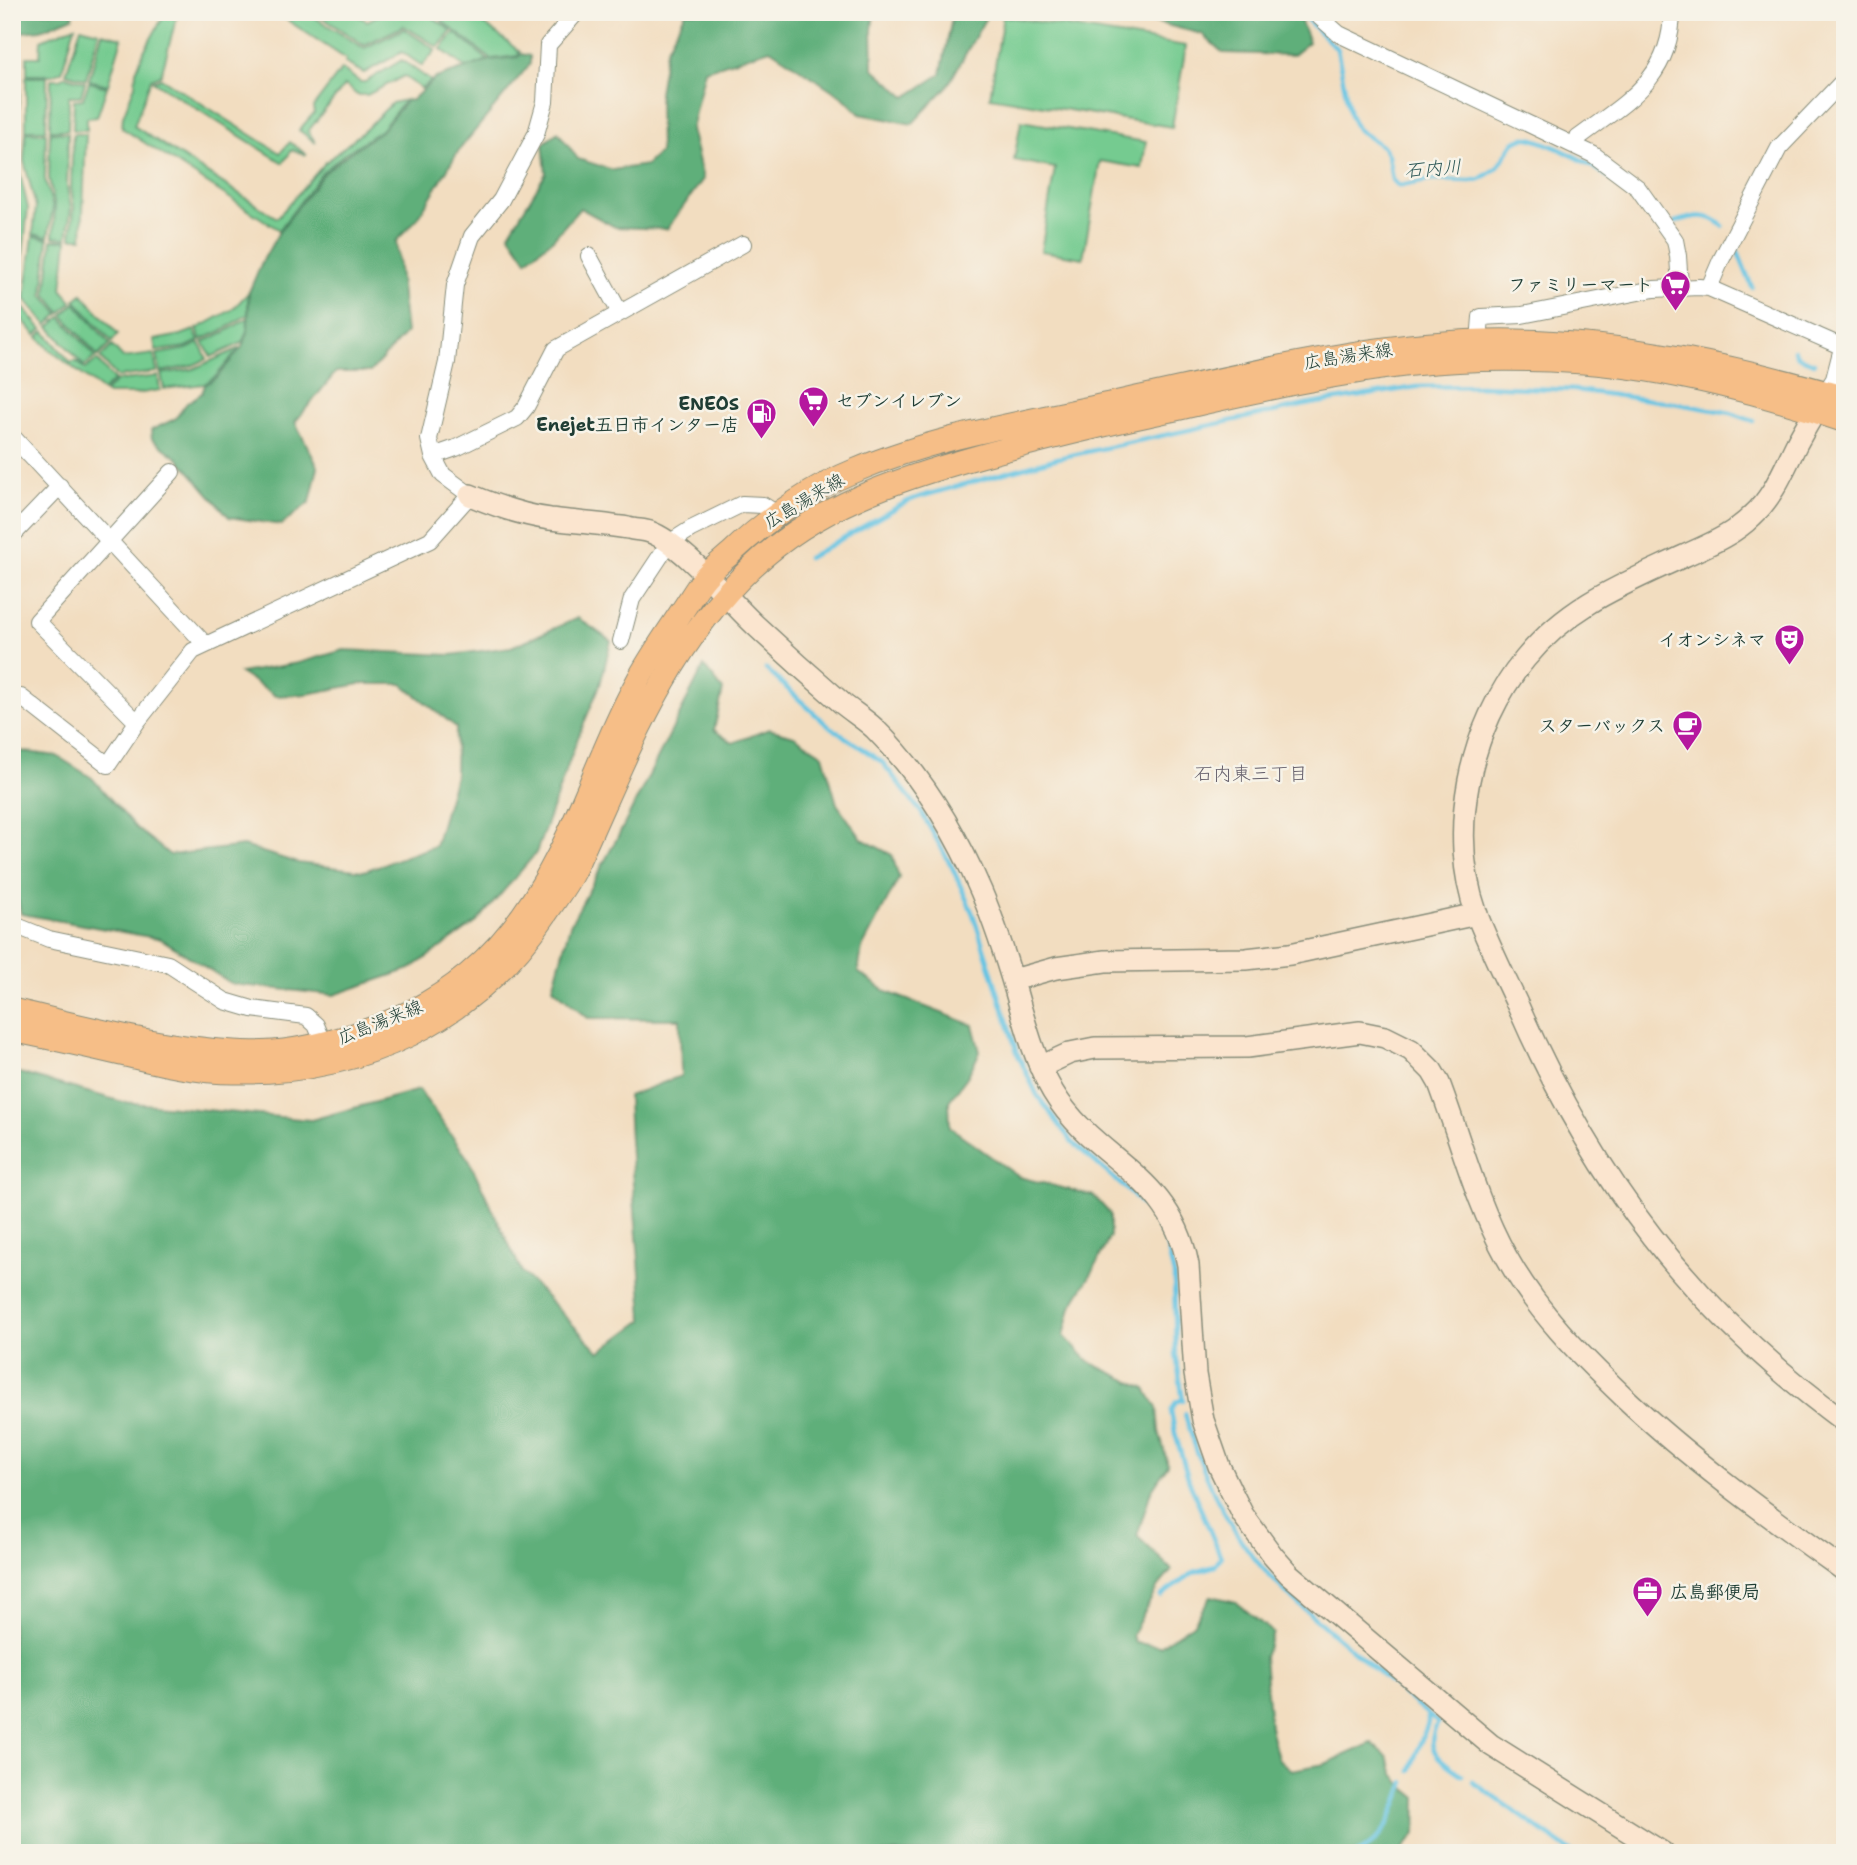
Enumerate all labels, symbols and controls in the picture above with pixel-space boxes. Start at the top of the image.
water label: 石内川 [1404,154,1462,183]
supermarket icon: ファミリーマート [1659,268,1693,312]
place label: ファミリーマート [1508,273,1653,297]
street label: 広島湯来線 [1302,337,1394,375]
supermarket icon: セブンイレブン [796,384,830,428]
place label: セブンイレブン [836,389,962,413]
place label: ENEOS Enejet五日市インター店 [536,392,739,437]
fuel station icon: ENEOS Enejet五日市インター店 [745,397,779,441]
street label: 広島湯来線 [759,468,849,534]
theatre icon: イオンシネマ [1772,623,1806,667]
place label: イオンシネマ [1658,628,1766,652]
cafe icon: スターバックス [1671,709,1705,753]
place label: スターバックス [1539,714,1665,738]
district label: 石内東三丁目 [1194,761,1308,786]
street label: 広島湯来線 [334,994,426,1050]
office icon: 広島郵便局 [1630,1575,1664,1619]
place label: 広島郵便局 [1670,1580,1760,1604]

